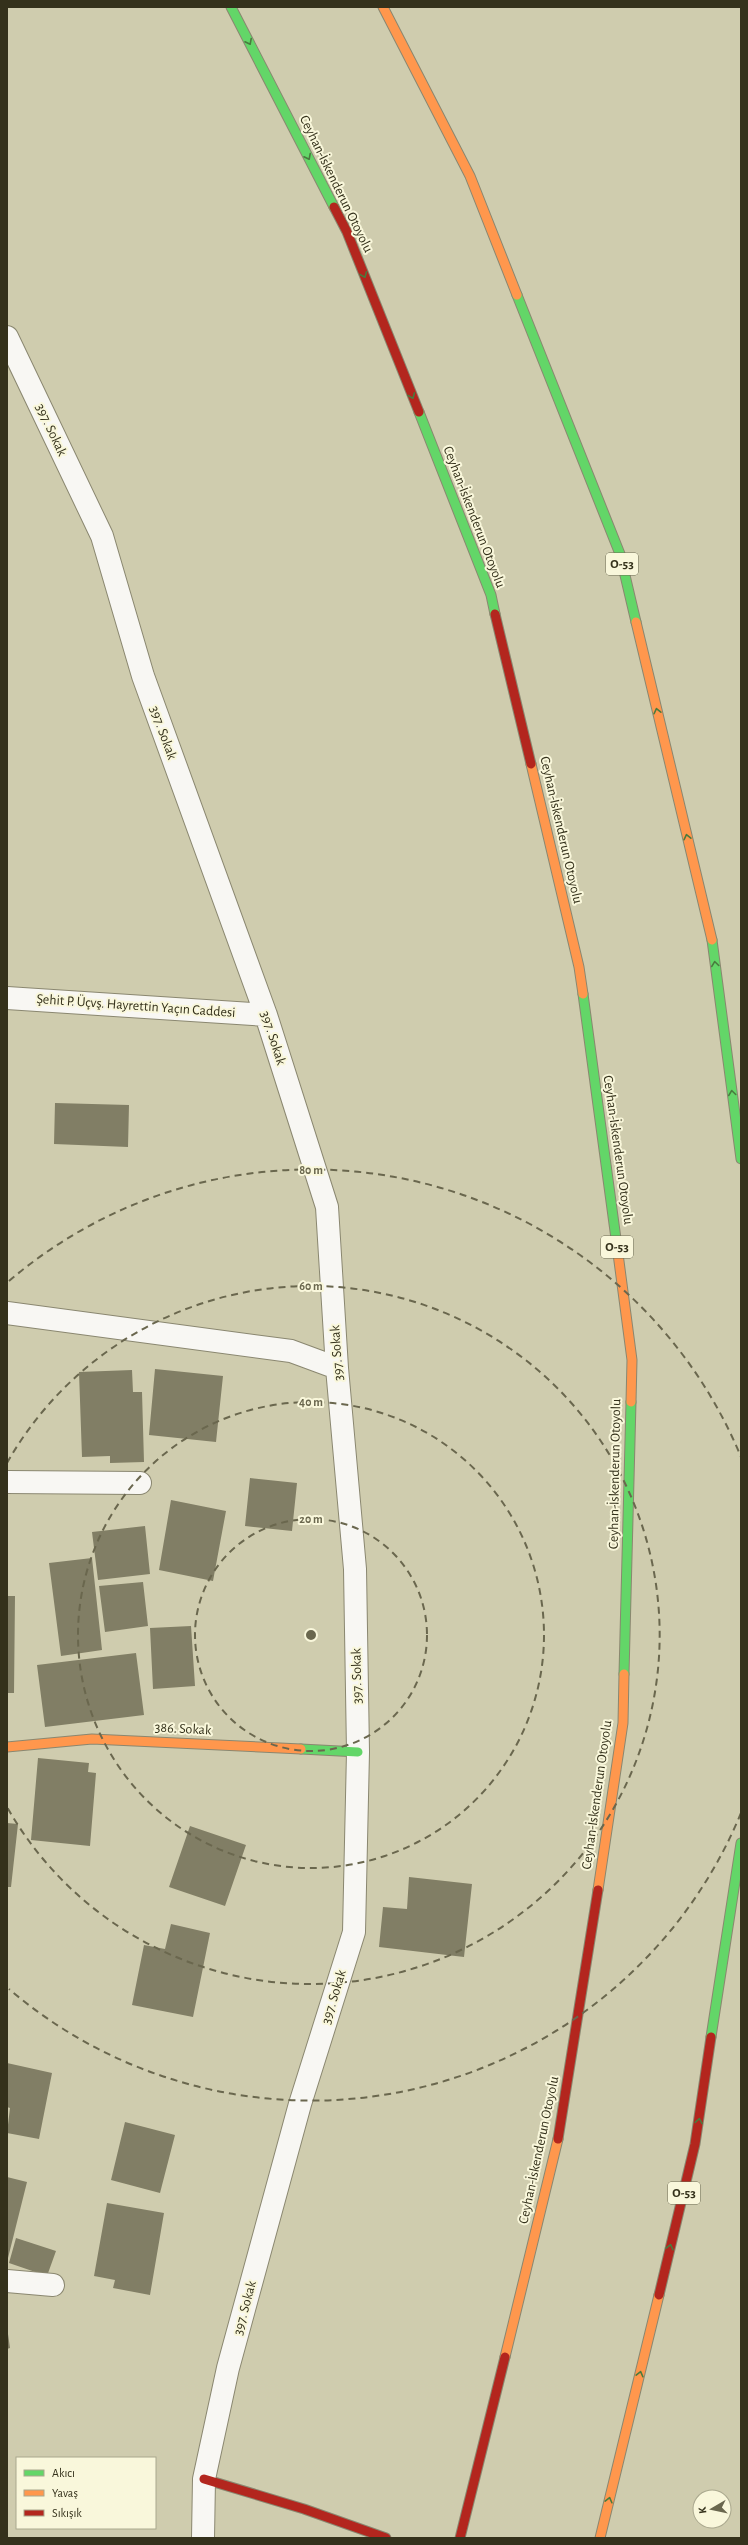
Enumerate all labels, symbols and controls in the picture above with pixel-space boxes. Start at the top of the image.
one-way arrow [244,37,252,45]
street label: Ceyhan-İskenderun Otoyolu [297,112,378,255]
one-way arrow [304,153,311,161]
one-way arrow [359,271,367,278]
one-way arrow [407,392,415,399]
street label: 397. Sokak [33,402,69,459]
street label: Ceyhan-İskenderun Otoyolu [440,443,510,590]
road number: O-53 [606,553,638,575]
street label: 397. Sokak [147,704,179,762]
one-way arrow [654,707,662,714]
street label: Ceyhan-İskenderun Otoyolu [537,754,588,905]
one-way arrow [684,834,692,840]
one-way arrow [711,961,720,967]
street label: Şehit P. Üçvş. Hayrettin Yaçın Caddesi [36,989,236,1020]
street label: 397. Sokak [258,1009,288,1067]
street label: Ceyhan-İskenderun Otoyolu [601,1074,638,1225]
one-way arrow [728,1090,737,1096]
text: 80 m [299,1164,323,1176]
road number: O-53 [601,1236,633,1258]
text: 60 m [299,1280,323,1292]
street label: 397. Sokak [328,1324,346,1381]
text: 40 m [299,1396,323,1408]
street label: Ceyhan-İskenderun Otoyolu [604,1399,623,1549]
text: 20 m [299,1513,323,1525]
centre of rings [304,1628,318,1642]
street label: 397. Sokak [350,1647,364,1704]
street label: Ceyhan-İskenderun Otoyolu [577,1719,614,1870]
street label: 386. Sokak [154,1721,212,1738]
street label: 397. Sokak [319,1968,349,2026]
street label: Ceyhan-İskenderun Otoyolu [514,2074,561,2225]
one-way arrow [694,2118,703,2124]
road number: O-53 [668,2182,700,2204]
one-way arrow [666,2244,674,2251]
street label: 397. Sokak [231,2279,259,2337]
one-way arrow [635,2371,644,2378]
legend [16,2457,156,2529]
text: Akıcı [52,2467,75,2479]
text: Yavaş [52,2487,78,2499]
north arrow [692,2489,732,2529]
one-way arrow [605,2497,613,2503]
text: K [697,2506,709,2515]
text: Sıkışık [52,2507,82,2519]

